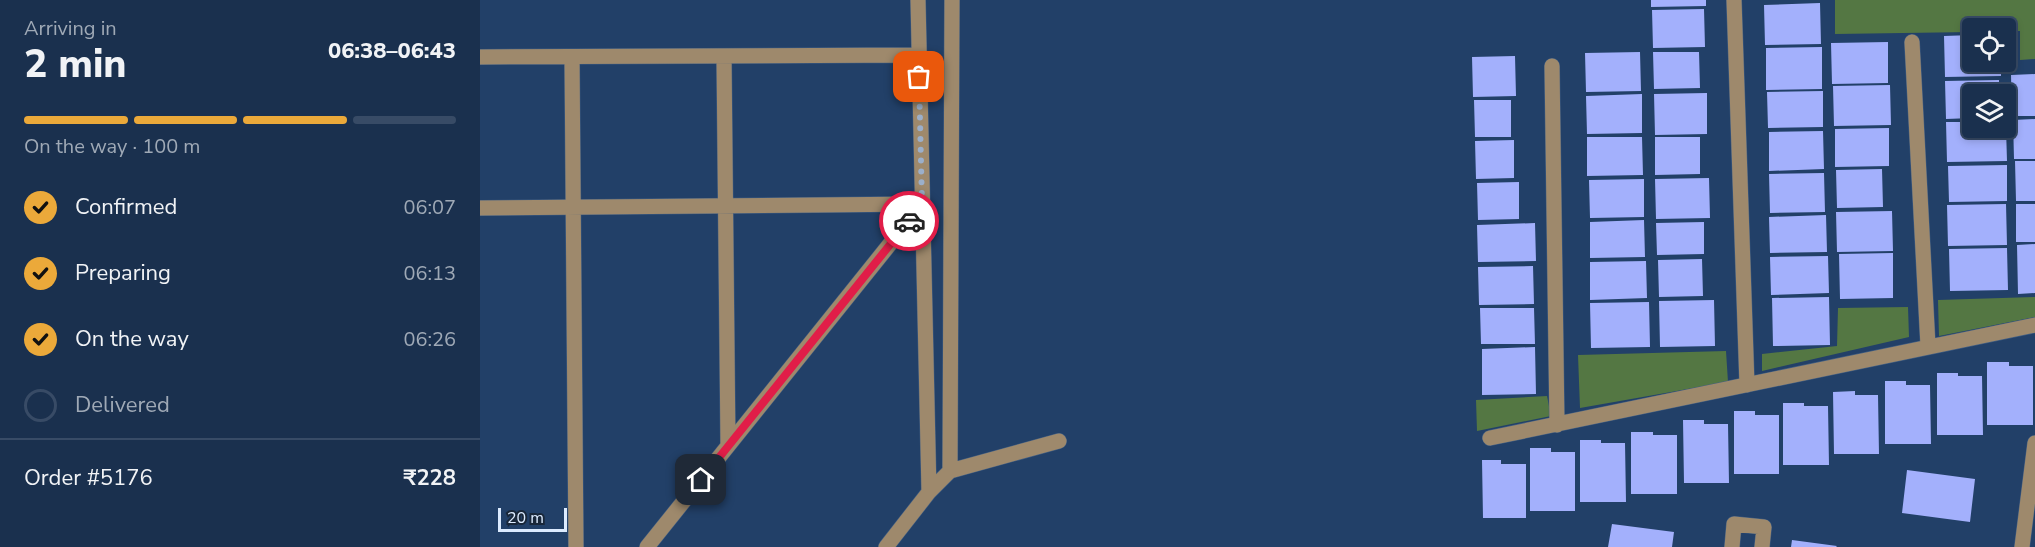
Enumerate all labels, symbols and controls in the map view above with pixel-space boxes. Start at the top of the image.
text: Arriving in [24,15,117,42]
map controls [1962,18,2016,138]
button: locate [1962,18,2016,72]
text: 06:38–06:43 [328,36,456,66]
text: 2 min [24,38,127,91]
pin [893,51,944,102]
icon: bag [902,60,935,93]
button: layers [1962,84,2016,138]
text: On the way · 100 m [24,133,200,160]
icon: check [24,191,57,224]
courier [879,191,939,251]
text: Confirmed [75,192,177,222]
text: 06:07 [403,194,456,221]
icon: car [893,205,926,238]
icon: check [24,257,57,290]
text: Preparing [75,258,171,288]
text: 06:13 [403,260,456,287]
icon: check [24,323,57,356]
text: On the way [75,324,189,354]
text: 06:26 [403,326,456,353]
text: Delivered [75,390,170,420]
pin [675,454,726,505]
text: Order #5176 [24,463,153,493]
text: ₹228 [403,463,456,493]
icon: home [684,463,717,496]
scale bar [498,505,567,532]
text: 20 m [507,507,544,529]

